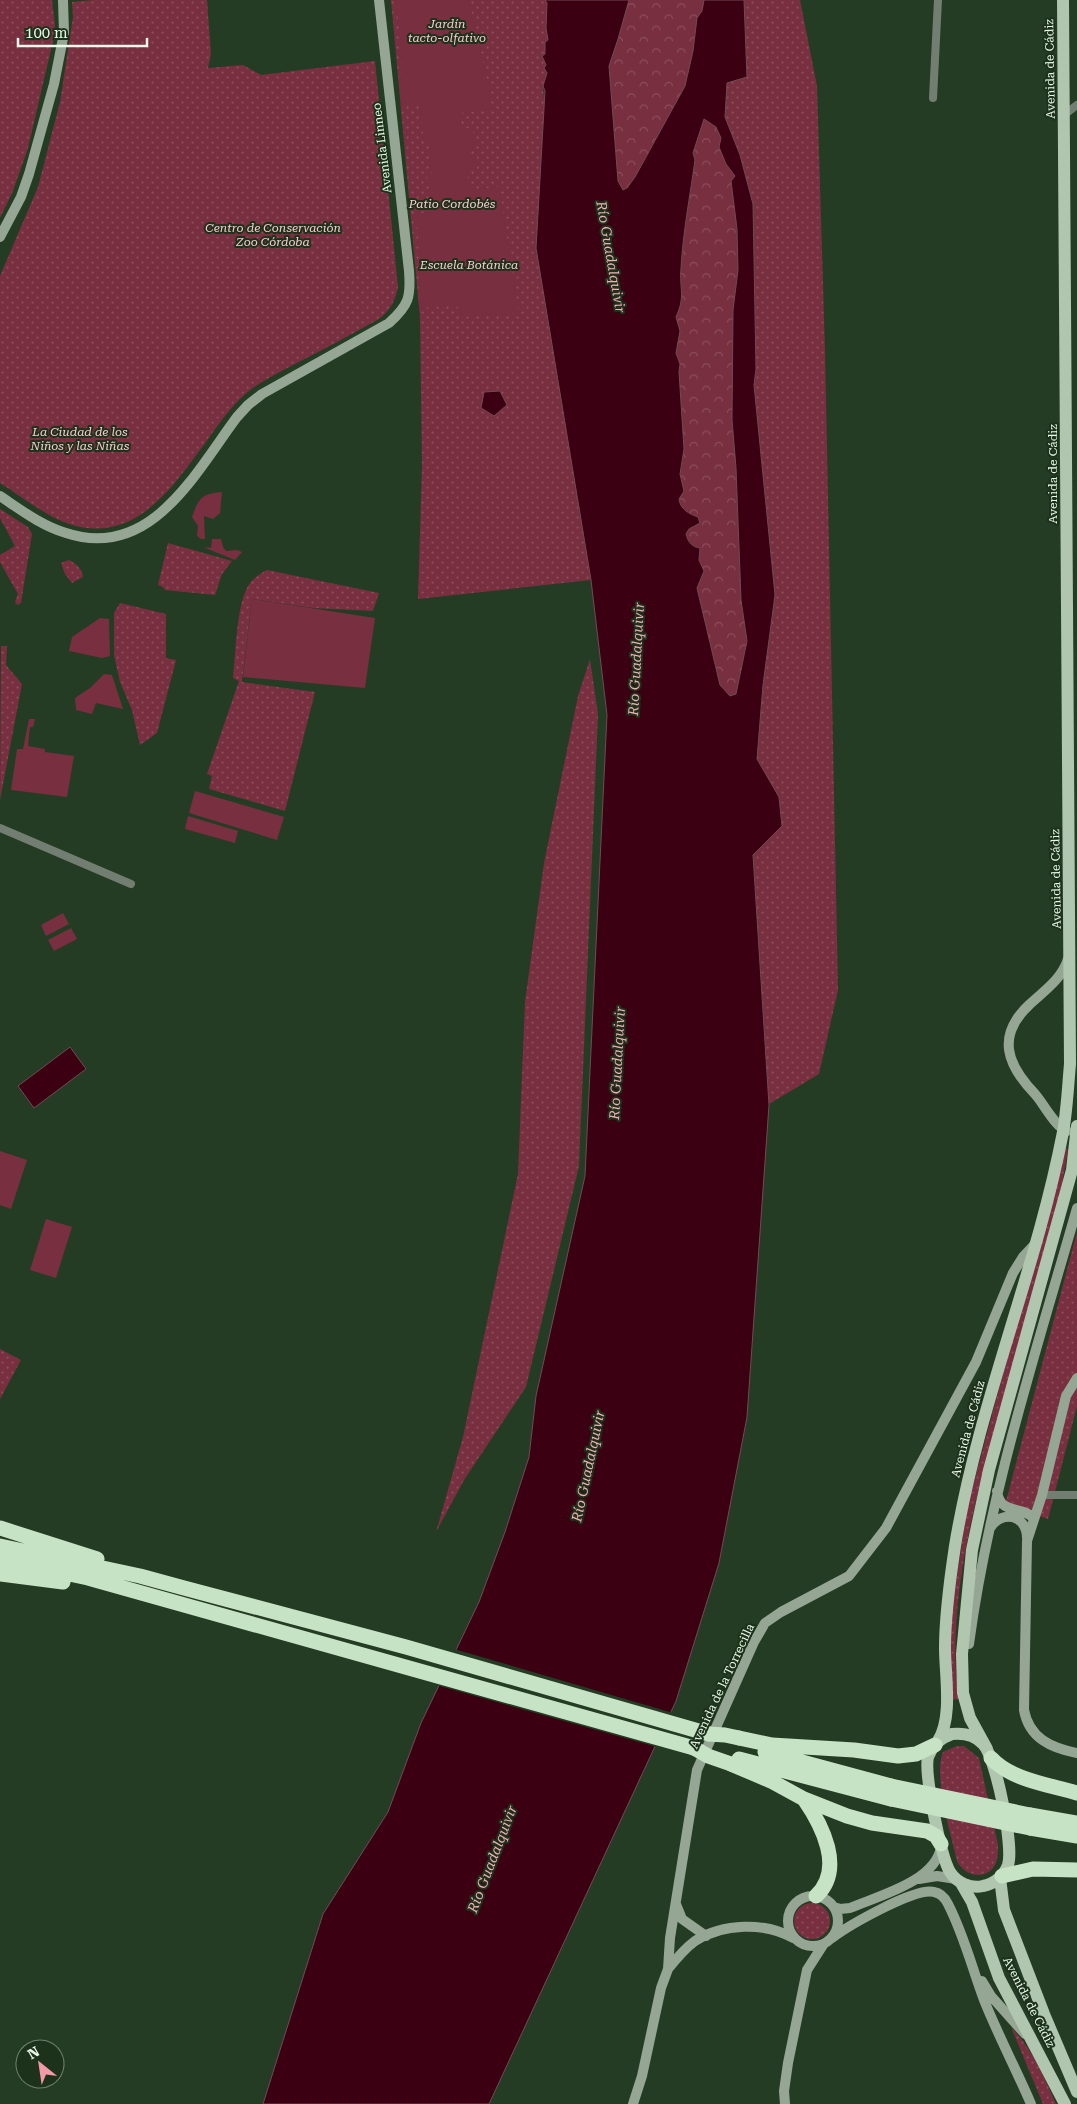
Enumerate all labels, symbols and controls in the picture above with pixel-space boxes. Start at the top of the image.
scale bar [18,15,146,47]
park label: Jardín tacto-olfativo [408,17,486,45]
street label: Avenida de Cádiz [1042,19,1058,119]
text: 100 m [25,24,68,42]
street label: Avenida Linneo [370,102,394,194]
park label: Patio Cordobés [408,197,496,211]
water label: Río Guadalquivir [593,199,629,314]
park label: Centro de Conservación Zoo Córdoba [205,221,341,249]
park label: Escuela Botánica [419,258,518,272]
street label: Avenida de Cádiz [1046,424,1060,524]
park label: La Ciudad de los Niños y las Niñas [30,425,130,453]
water label: Río Guadalquivir [625,602,647,717]
street label: Avenida de Cádiz [1048,829,1064,929]
water label: Río Guadalquivir [606,1006,628,1121]
street label: Avenida de Cádiz [948,1379,988,1479]
water label: Río Guadalquivir [568,1409,608,1524]
street label: Avenida de la Torrecilla [687,1621,757,1751]
water label: Río Guadalquivir [464,1803,520,1916]
street label: Avenida de Cádiz [1000,1954,1058,2050]
north arrow [15,2039,65,2089]
text: N [25,2043,42,2062]

